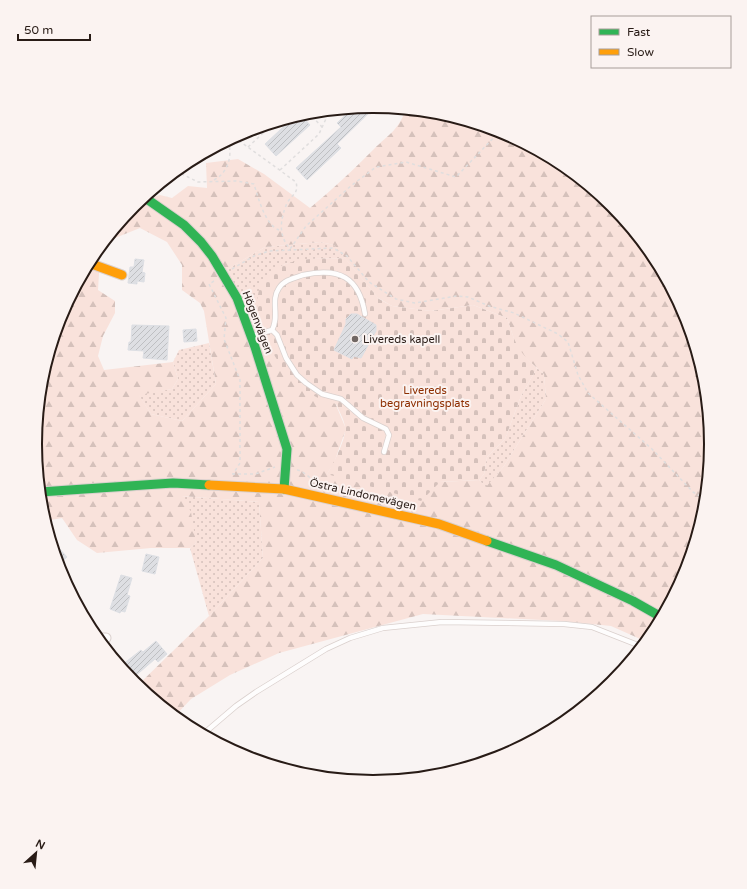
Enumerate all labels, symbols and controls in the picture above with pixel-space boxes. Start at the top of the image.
scale bar [18,16,90,42]
legend [591,16,731,68]
text: 50 m [24,23,53,37]
text: Fast [627,25,651,39]
text: Slow [627,45,654,59]
street label: Högenvägen [240,289,276,356]
place label: Livereds kapell [363,333,440,346]
marker: Livereds kapell [350,334,360,344]
park label: Livereds begravningsplats [380,384,470,410]
street label: Östra Lindomevägen [308,476,417,513]
north arrow [16,833,56,873]
text: N [33,837,47,852]

